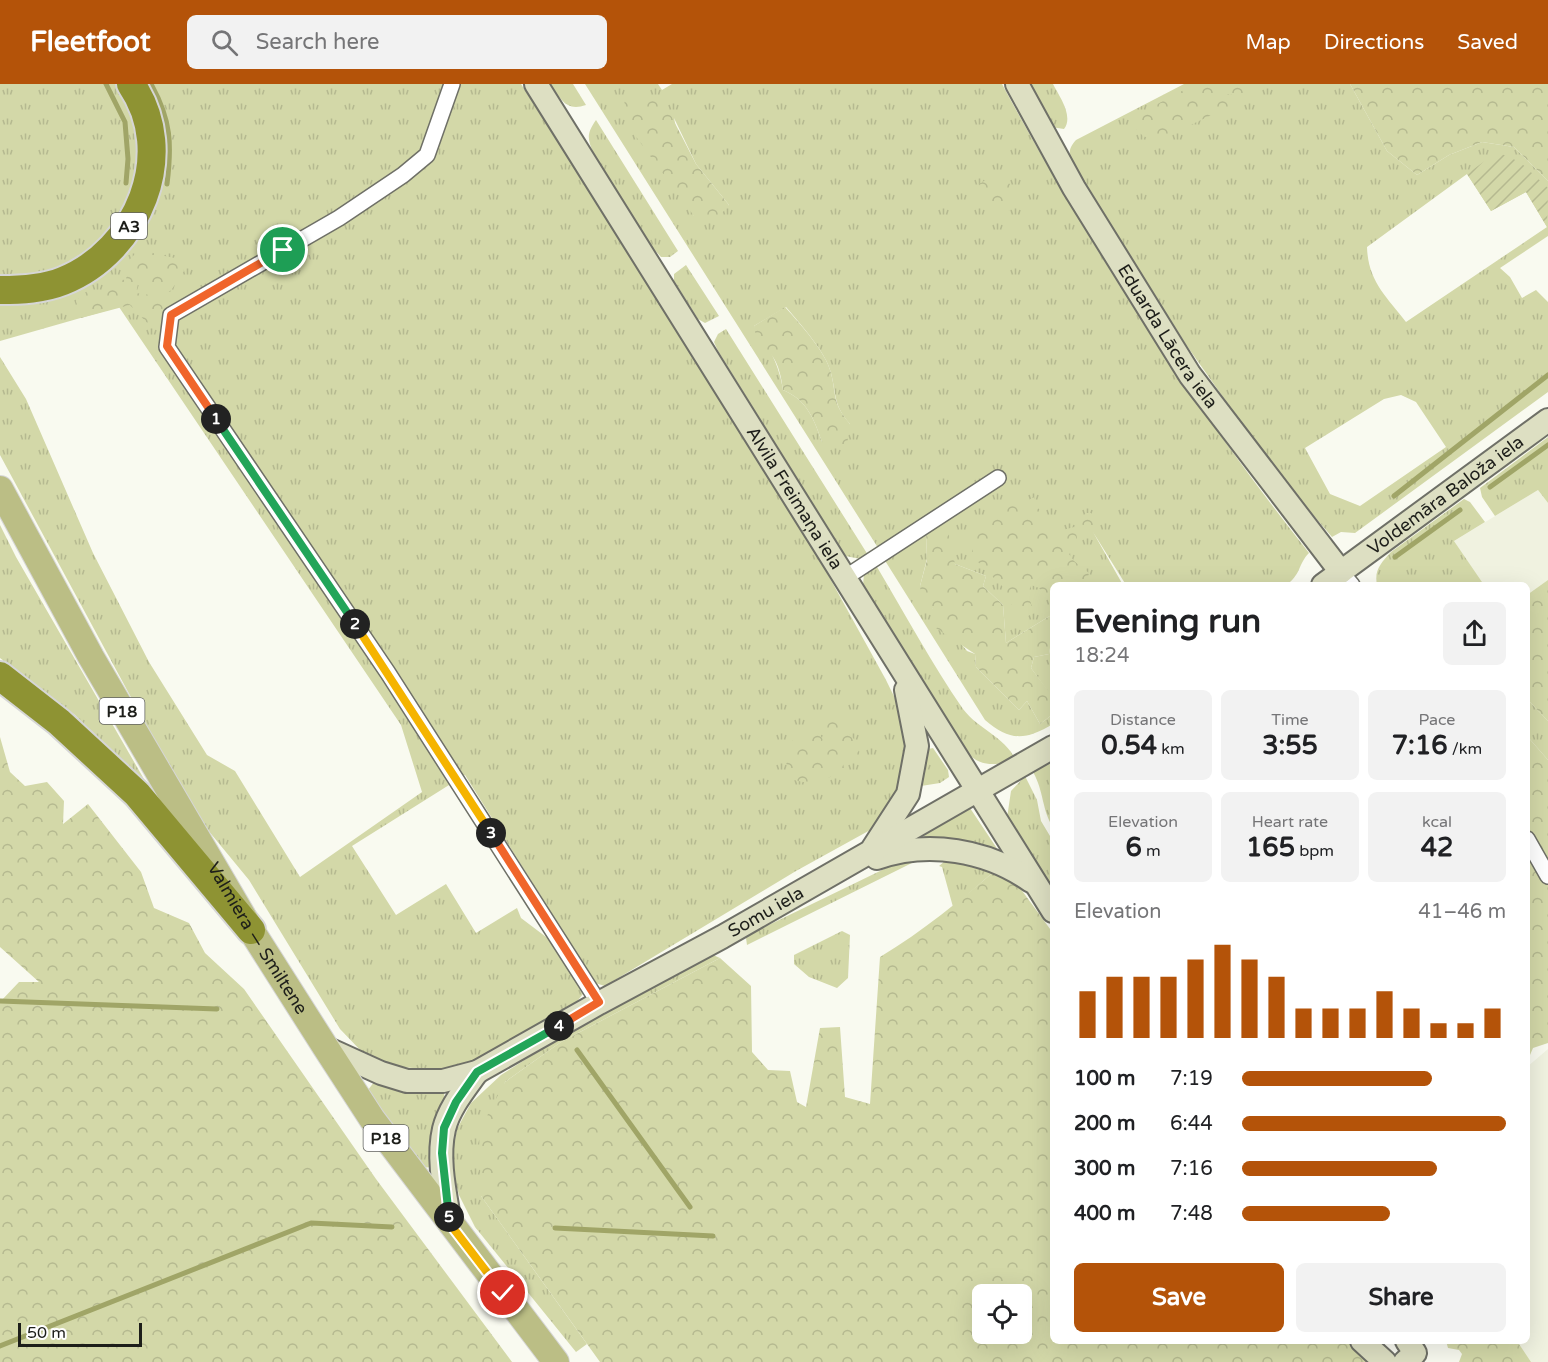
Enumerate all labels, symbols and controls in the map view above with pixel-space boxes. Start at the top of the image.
search box [187,15,607,69]
text: Fleetfoot [30,25,151,59]
icon: search [208,26,241,59]
text: Search here [256,29,379,55]
text: Map [1245,30,1291,55]
text: Directions [1324,30,1424,55]
text: Saved [1457,30,1518,55]
road number: A3 [111,213,147,239]
pin [257,224,308,275]
icon: arrive [266,233,299,266]
street label: Eduarda Lācera iela [1113,260,1223,413]
pin: 1 [201,404,231,434]
text: 1 [211,409,221,429]
street label: Alvila Freimaņa iela [742,422,848,573]
street label: Voldemāra Baloža iela [1363,431,1528,560]
text: Evening run [1074,602,1261,641]
button: share [1443,602,1506,665]
pin: 2 [340,609,370,639]
text: 2 [350,614,360,634]
text: 18:24 [1074,644,1129,668]
road number: P18 [100,698,144,724]
text: Distance [1110,710,1176,730]
text: Time [1271,710,1309,730]
text: Pace [1419,710,1455,730]
text: 0.54 [1101,730,1157,761]
text: 3:55 [1262,730,1318,761]
text: 7:16 [1392,730,1448,761]
text: km [1157,739,1185,759]
text: /km [1448,739,1482,759]
text: Elevation [1108,812,1178,832]
text: Heart rate [1252,812,1328,832]
text: kcal [1422,812,1452,832]
pin: 3 [476,818,506,848]
text: 3 [486,823,496,843]
text: 6 [1125,832,1142,863]
text: 165 [1246,832,1295,863]
text: 42 [1421,832,1453,863]
text: m [1142,841,1161,861]
text: bpm [1295,841,1334,861]
street label: Valmiera — Smiltene [203,858,313,1018]
street label: Somu iela [724,882,807,942]
text: Elevation [1074,900,1161,924]
text: 41–46 m [1418,900,1506,924]
pin: 4 [544,1011,574,1041]
text: 4 [554,1016,564,1036]
text: 100 m [1074,1067,1135,1091]
text: 7:19 [1170,1067,1213,1091]
text: 200 m [1074,1112,1135,1136]
text: 6:44 [1170,1112,1213,1136]
road number: P18 [364,1125,408,1151]
text: 300 m [1074,1157,1135,1181]
text: 7:16 [1170,1157,1213,1181]
pin: 5 [434,1202,464,1232]
text: 400 m [1074,1202,1135,1226]
text: 7:48 [1170,1202,1213,1226]
text: 5 [444,1207,454,1227]
button: Save [1074,1263,1284,1332]
button: Share [1296,1263,1506,1332]
pin [477,1267,528,1318]
icon: check [486,1276,519,1309]
map controls [972,1284,1032,1344]
button: locate [972,1284,1032,1344]
scale bar [18,1320,142,1348]
text: 50 m [27,1323,66,1343]

